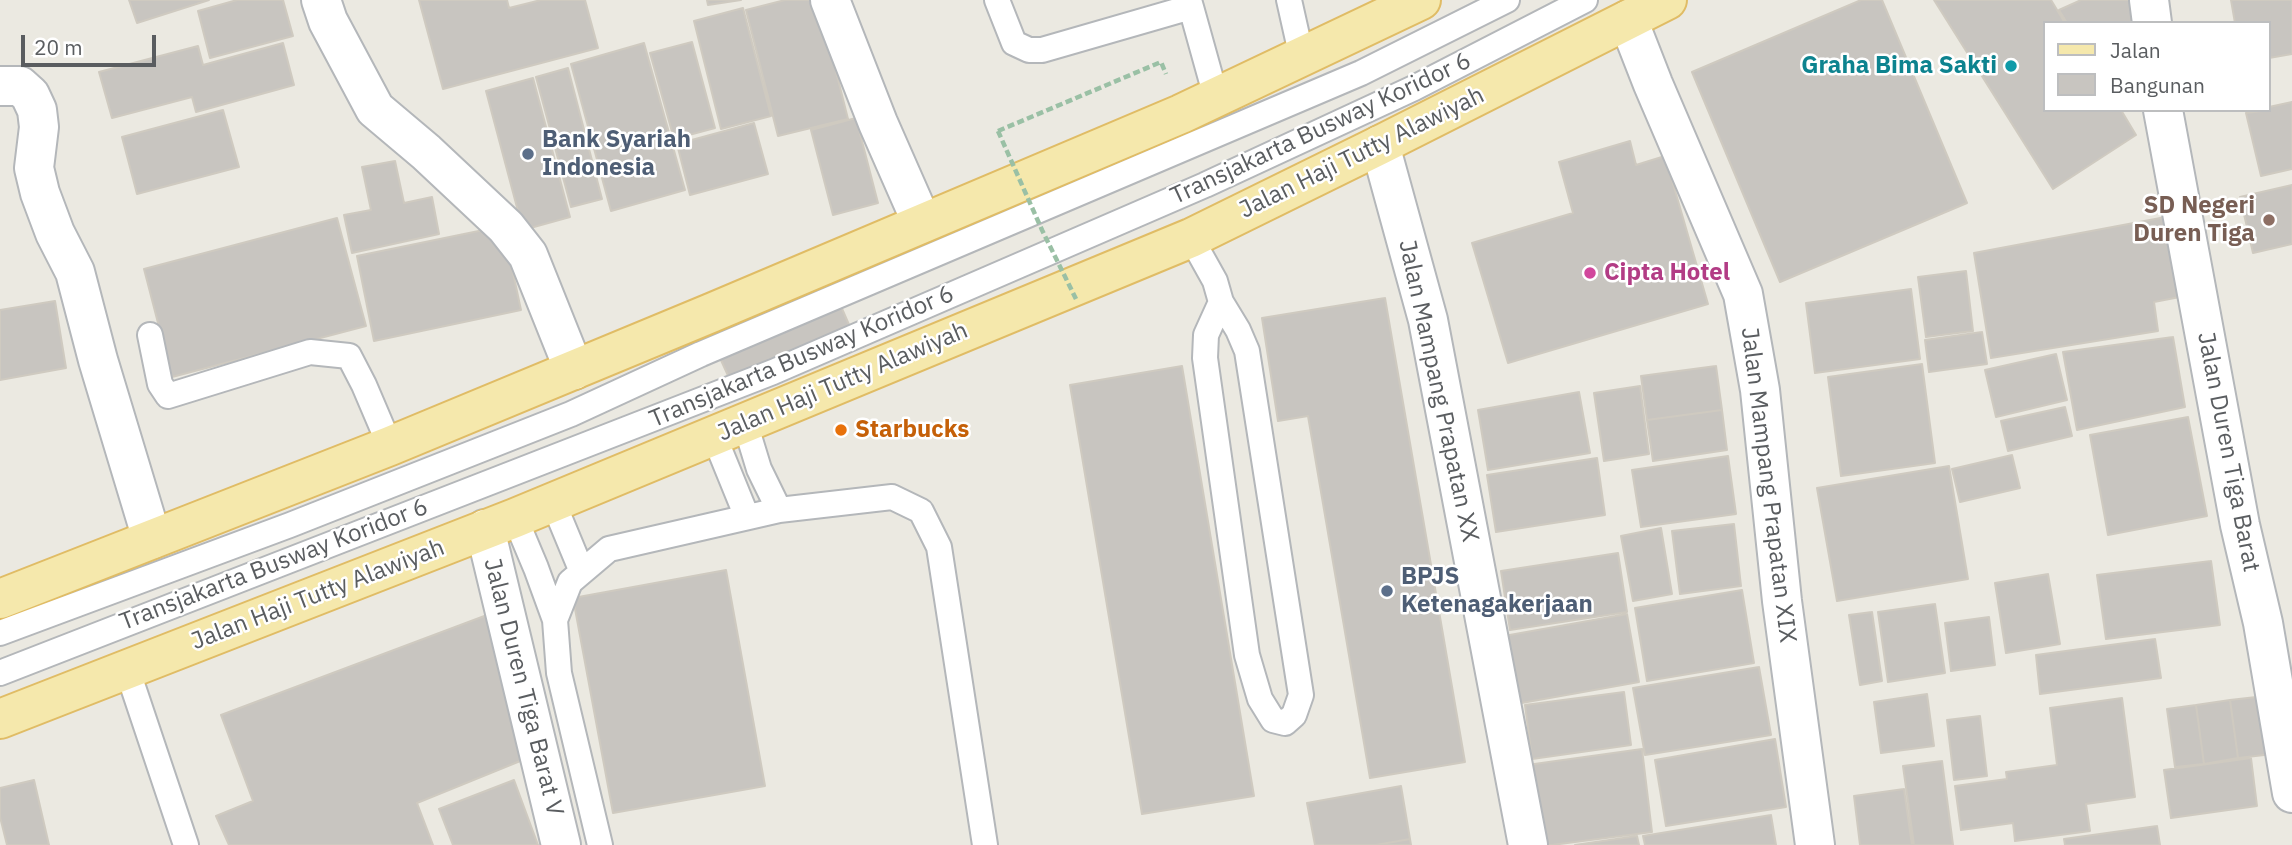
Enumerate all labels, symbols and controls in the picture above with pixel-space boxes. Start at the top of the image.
scale bar [24,21,159,65]
legend [2044,21,2271,112]
text: 20 m [34,33,83,61]
text: Jalan [2110,36,2161,64]
street label: Transjakarta Busway Koridor 6 [1166,47,1476,211]
place label: Graha Bima Sakti [1801,52,1997,80]
marker: Graha Bima Sakti [2003,58,2019,74]
text: Bangunan [2110,71,2205,99]
street label: Jalan Haji Tutty Alawiyah [1235,81,1489,225]
place label: Bank Syariah Indonesia [542,126,691,182]
marker: Bank Syariah Indonesia [520,146,536,162]
place label: SD Negeri Duren Tiga [2133,192,2255,248]
marker: SD Negeri Duren Tiga [2261,212,2277,228]
street label: Jalan Mampang Prapatan XX [1392,237,1484,545]
place label: Cipta Hotel [1604,259,1730,287]
marker: Cipta Hotel [1582,265,1598,281]
street label: Transjakarta Busway Koridor 6 [645,280,959,434]
street label: Jalan Haji Tutty Alawiyah [714,316,972,448]
street label: Jalan Mampang Prapatan XIX [1734,326,1802,644]
street label: Jalan Duren Tiga Barat [2191,330,2265,574]
place label: Starbucks [855,416,969,444]
marker: Starbucks [833,422,849,438]
street label: Transjakarta Busway Koridor 6 [116,493,432,637]
street label: Jalan Haji Tutty Alawiyah [187,533,449,657]
street label: Jalan Duren Tiga Barat V [477,555,569,819]
place label: BPJS Ketenagakerjaan [1401,563,1593,619]
marker: BPJS Ketenagakerjaan [1379,583,1395,599]

